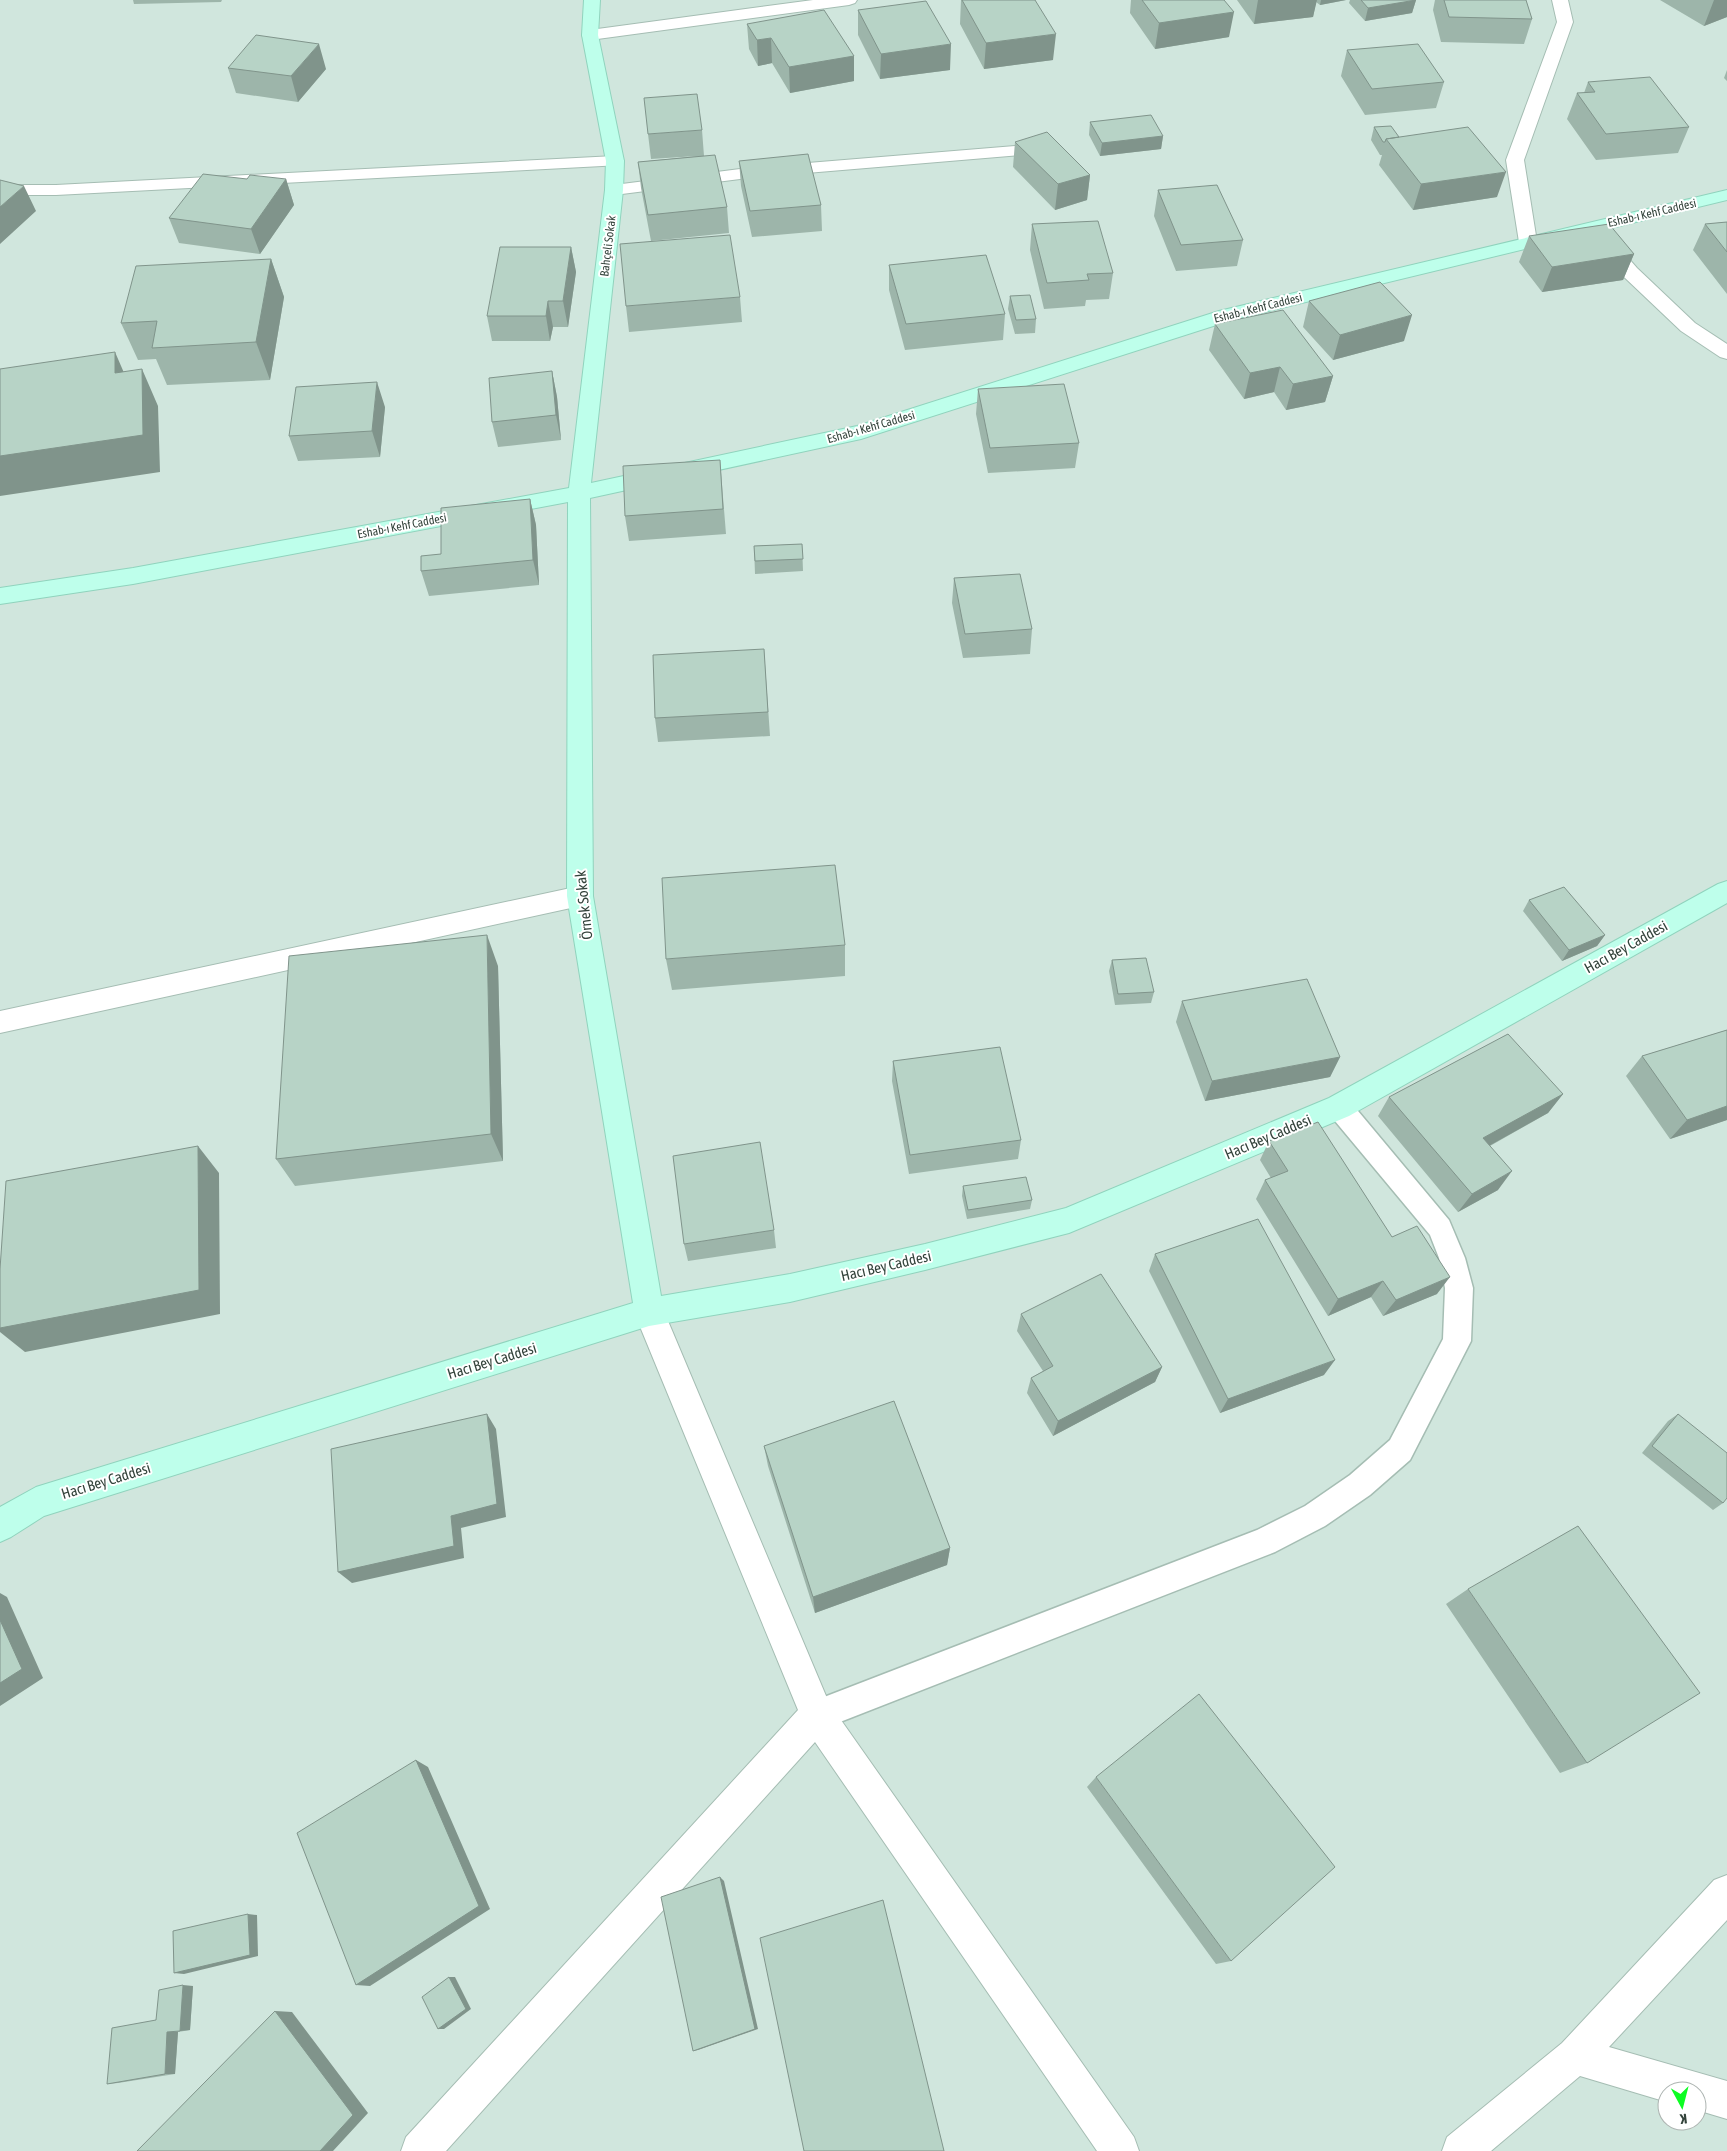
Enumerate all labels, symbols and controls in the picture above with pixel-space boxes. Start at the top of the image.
street label: Eshab-ı Kehf Caddesi [1606,196,1698,230]
street label: Bahçeli Sokak [597,214,619,277]
street label: Eshab-ı Kehf Caddesi [1212,290,1304,326]
street label: Eshab-ı Kehf Caddesi [826,408,916,446]
street label: Eshab-ı Kehf Caddesi [356,510,448,542]
street label: Örnek Sokak [571,869,596,940]
street label: Hacı Bey Caddesi [1581,917,1670,976]
street label: Hacı Bey Caddesi [1222,1111,1314,1162]
street label: Hacı Bey Caddesi [839,1247,933,1284]
street label: Hacı Bey Caddesi [445,1339,538,1382]
street label: Hacı Bey Caddesi [59,1459,152,1502]
north arrow [1657,2081,1707,2131]
text: K [1679,2111,1688,2127]

